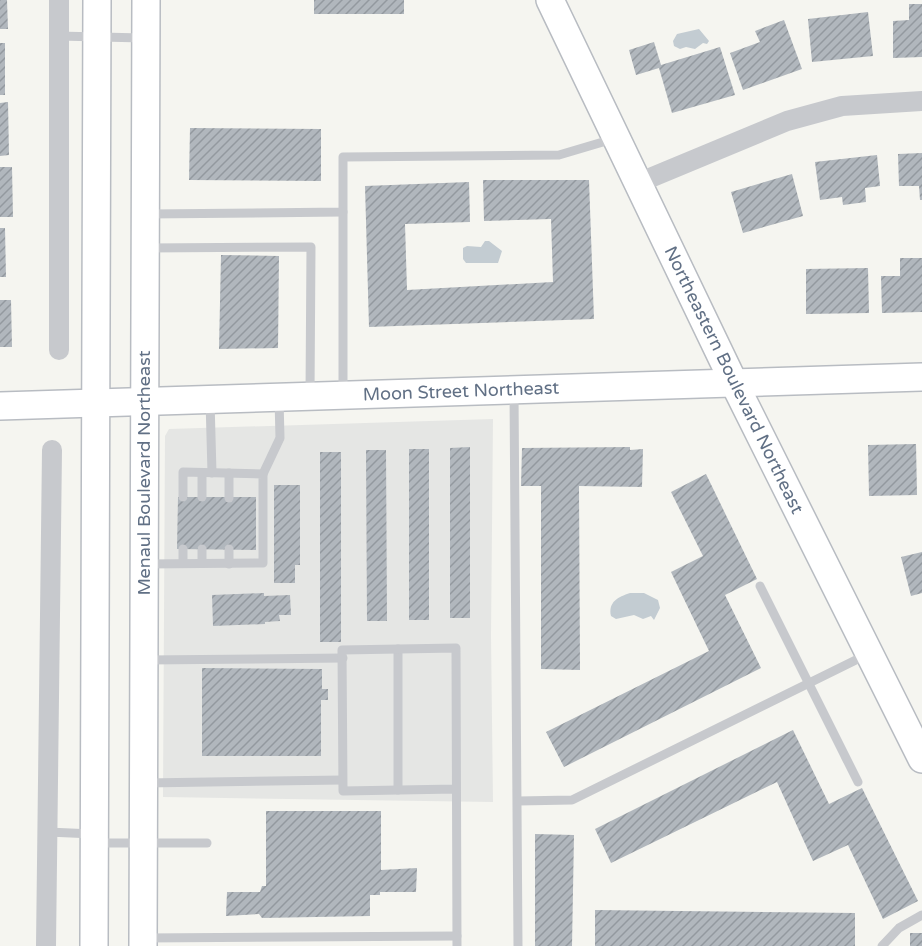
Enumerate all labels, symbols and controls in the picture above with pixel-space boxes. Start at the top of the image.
street label: Northeastern Boulevard Northeast [659,243,809,517]
street label: Menaul Boulevard Northeast [133,350,155,596]
street label: Moon Street Northeast [362,377,560,405]

